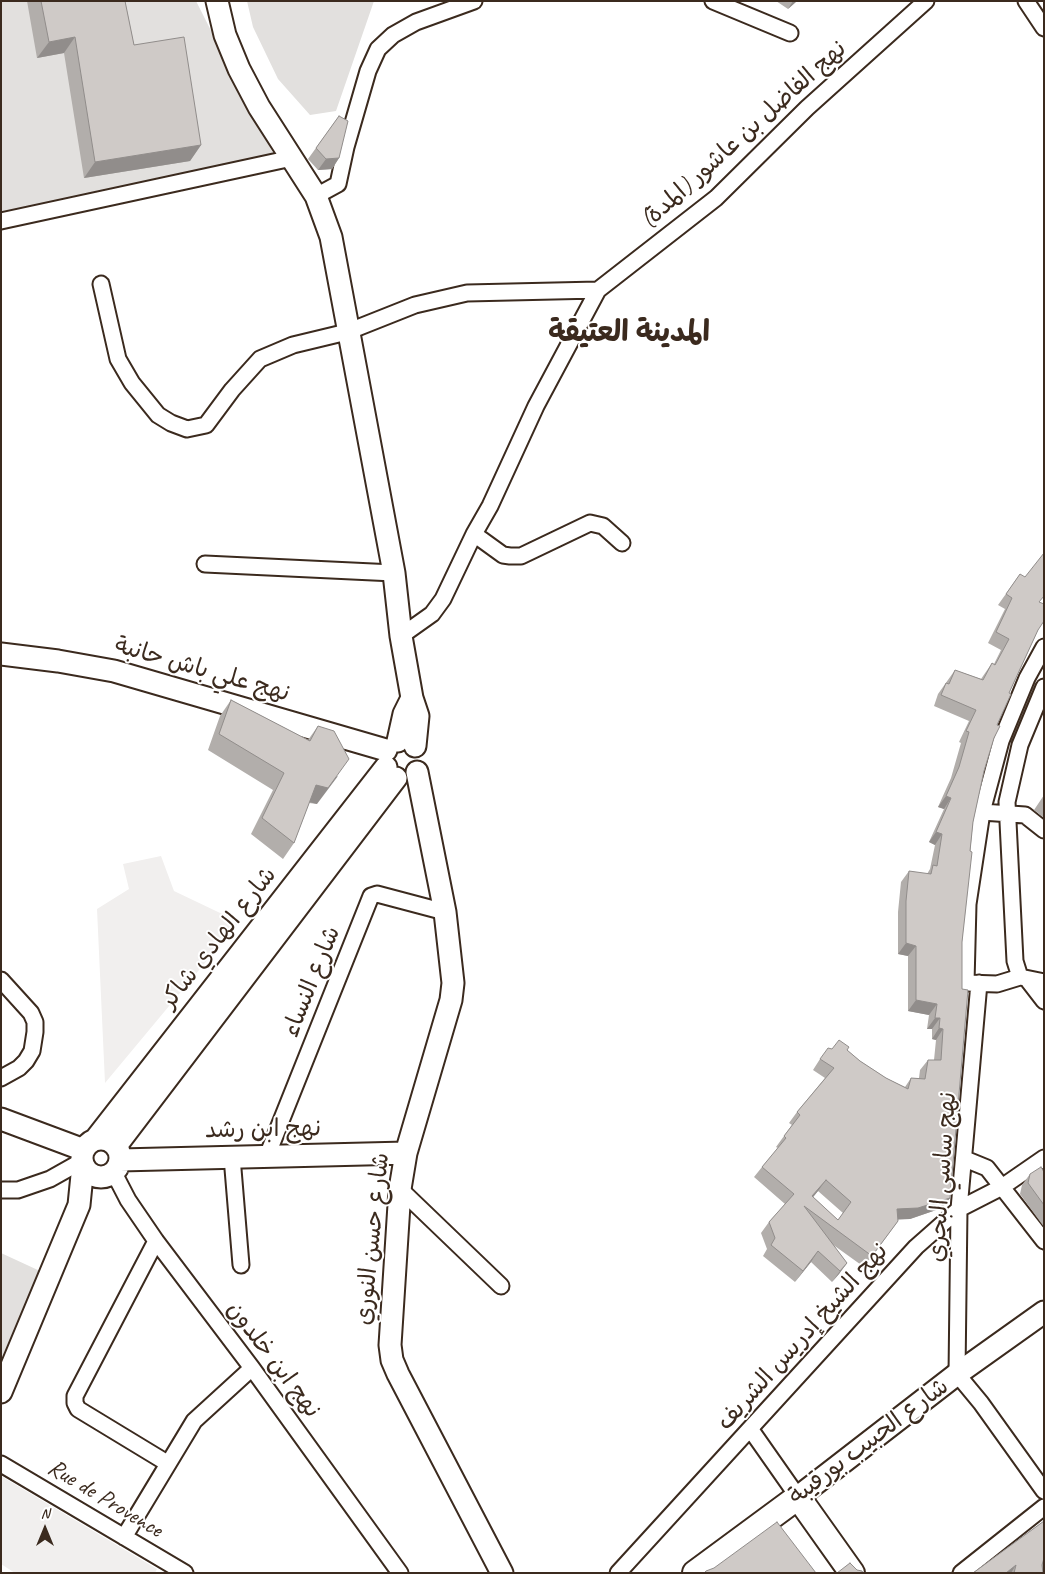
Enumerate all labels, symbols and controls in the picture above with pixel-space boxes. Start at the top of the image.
street label: نهج الفاضل بن عاشور (المدة) [635,35,853,235]
district label: المدينة العتيقة [548,316,710,350]
street label: نهج علي باش حانبة [111,631,293,709]
street label: شارع الهادي شاكر [155,862,283,1014]
street label: شارع النساء [277,922,347,1042]
street label: نهج ساسي البحري [923,1091,963,1263]
street label: نهج ابن رشد [205,1115,321,1145]
street label: شارع حسن النوري [350,1151,396,1327]
street label: نهج الشيخ إدريس الشريف [711,1237,895,1437]
street label: نهج ابن خلدون [220,1296,326,1424]
street label: شارع الحبيب بورقيبة [783,1372,955,1512]
street label: Rue de Provence [42,1453,168,1545]
north arrow [20,1504,70,1554]
text: N [41,1505,49,1522]

